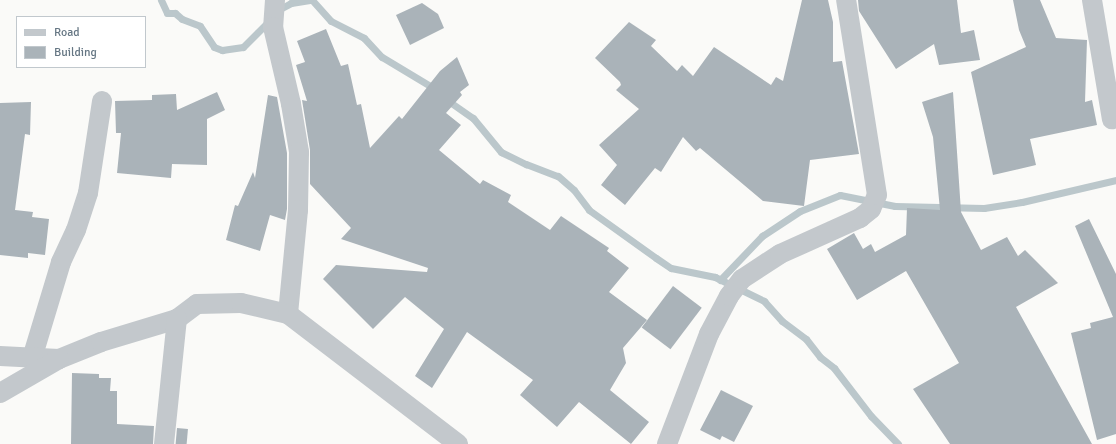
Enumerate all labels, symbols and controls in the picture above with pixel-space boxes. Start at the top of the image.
legend [16,16,146,68]
text: Road [54,25,80,40]
text: Building [54,45,97,60]

